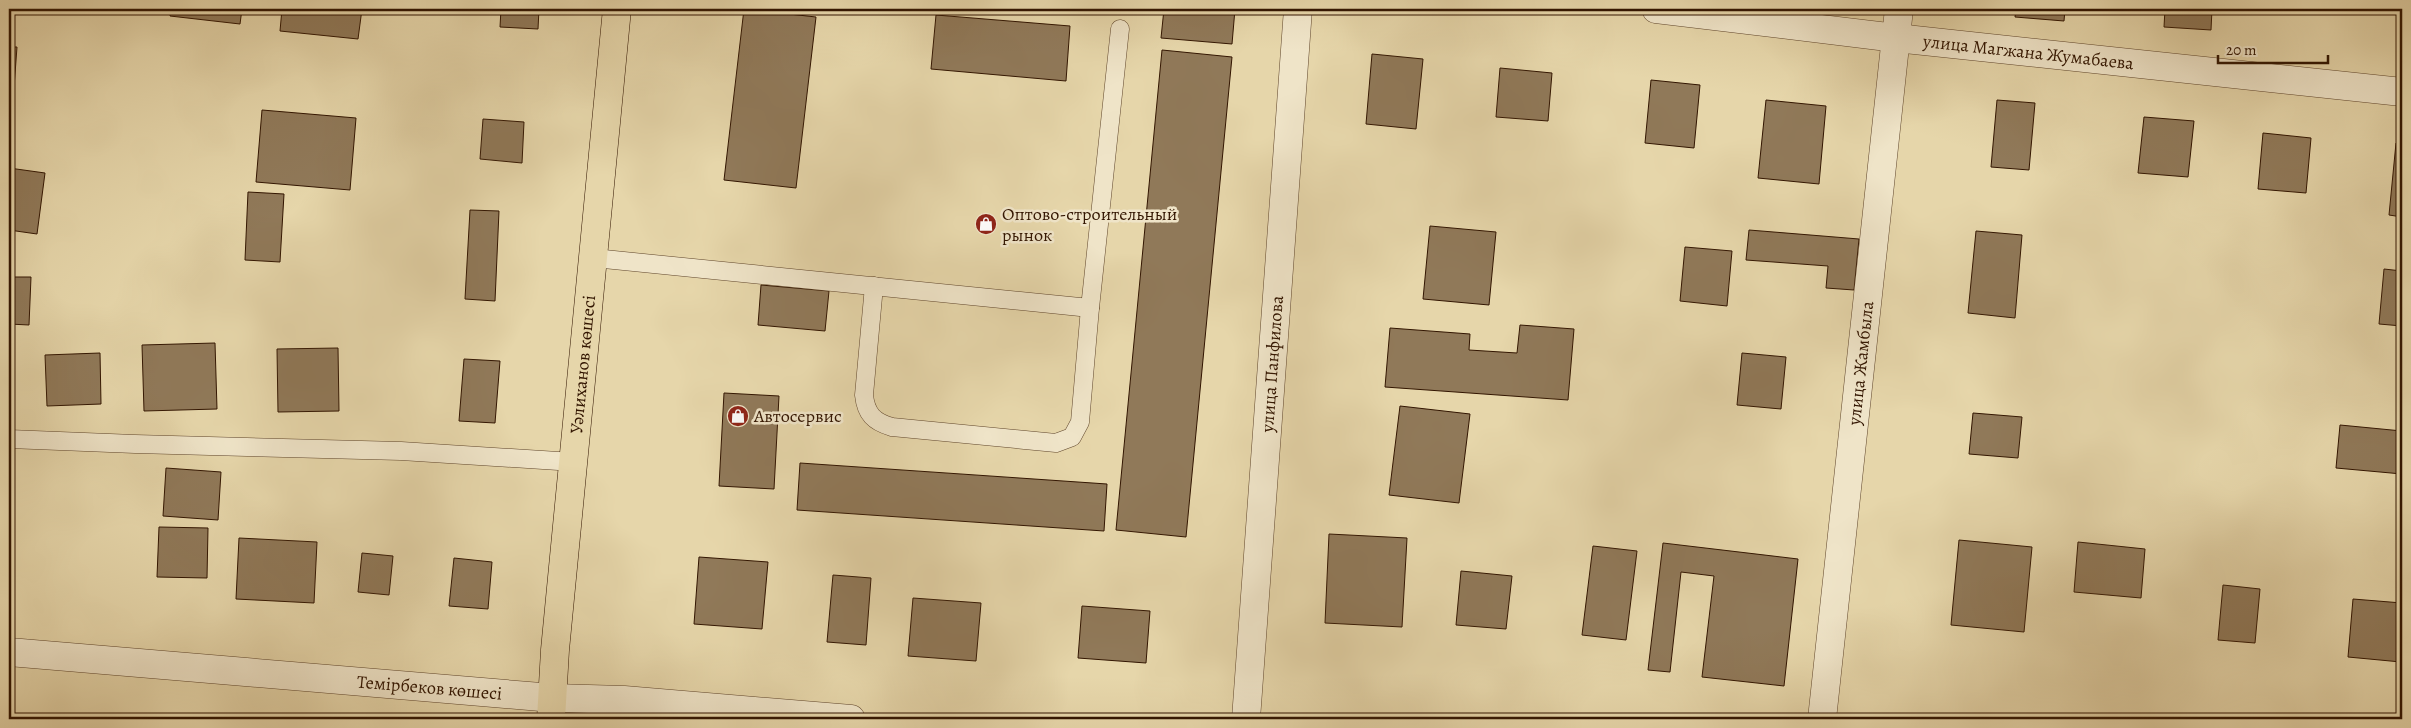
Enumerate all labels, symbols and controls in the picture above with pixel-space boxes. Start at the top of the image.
street label: улица Магжана Жумабаева [1921,29,2136,75]
scale bar [2218,32,2328,64]
text: 20 m [2226,40,2257,60]
place label: Оптово-строительный рынок [1002,202,1177,247]
shop icon: Оптово-строительный рынок [974,212,998,236]
street label: Уәлиханов көшесі [564,294,601,435]
street label: улица Панфилова [1255,294,1289,434]
street label: улица Жамбыла [1842,299,1879,427]
shop icon: Автосервис [726,404,750,428]
place label: Автосервис [753,404,842,428]
street label: Темірбеков көшесі [356,669,503,706]

